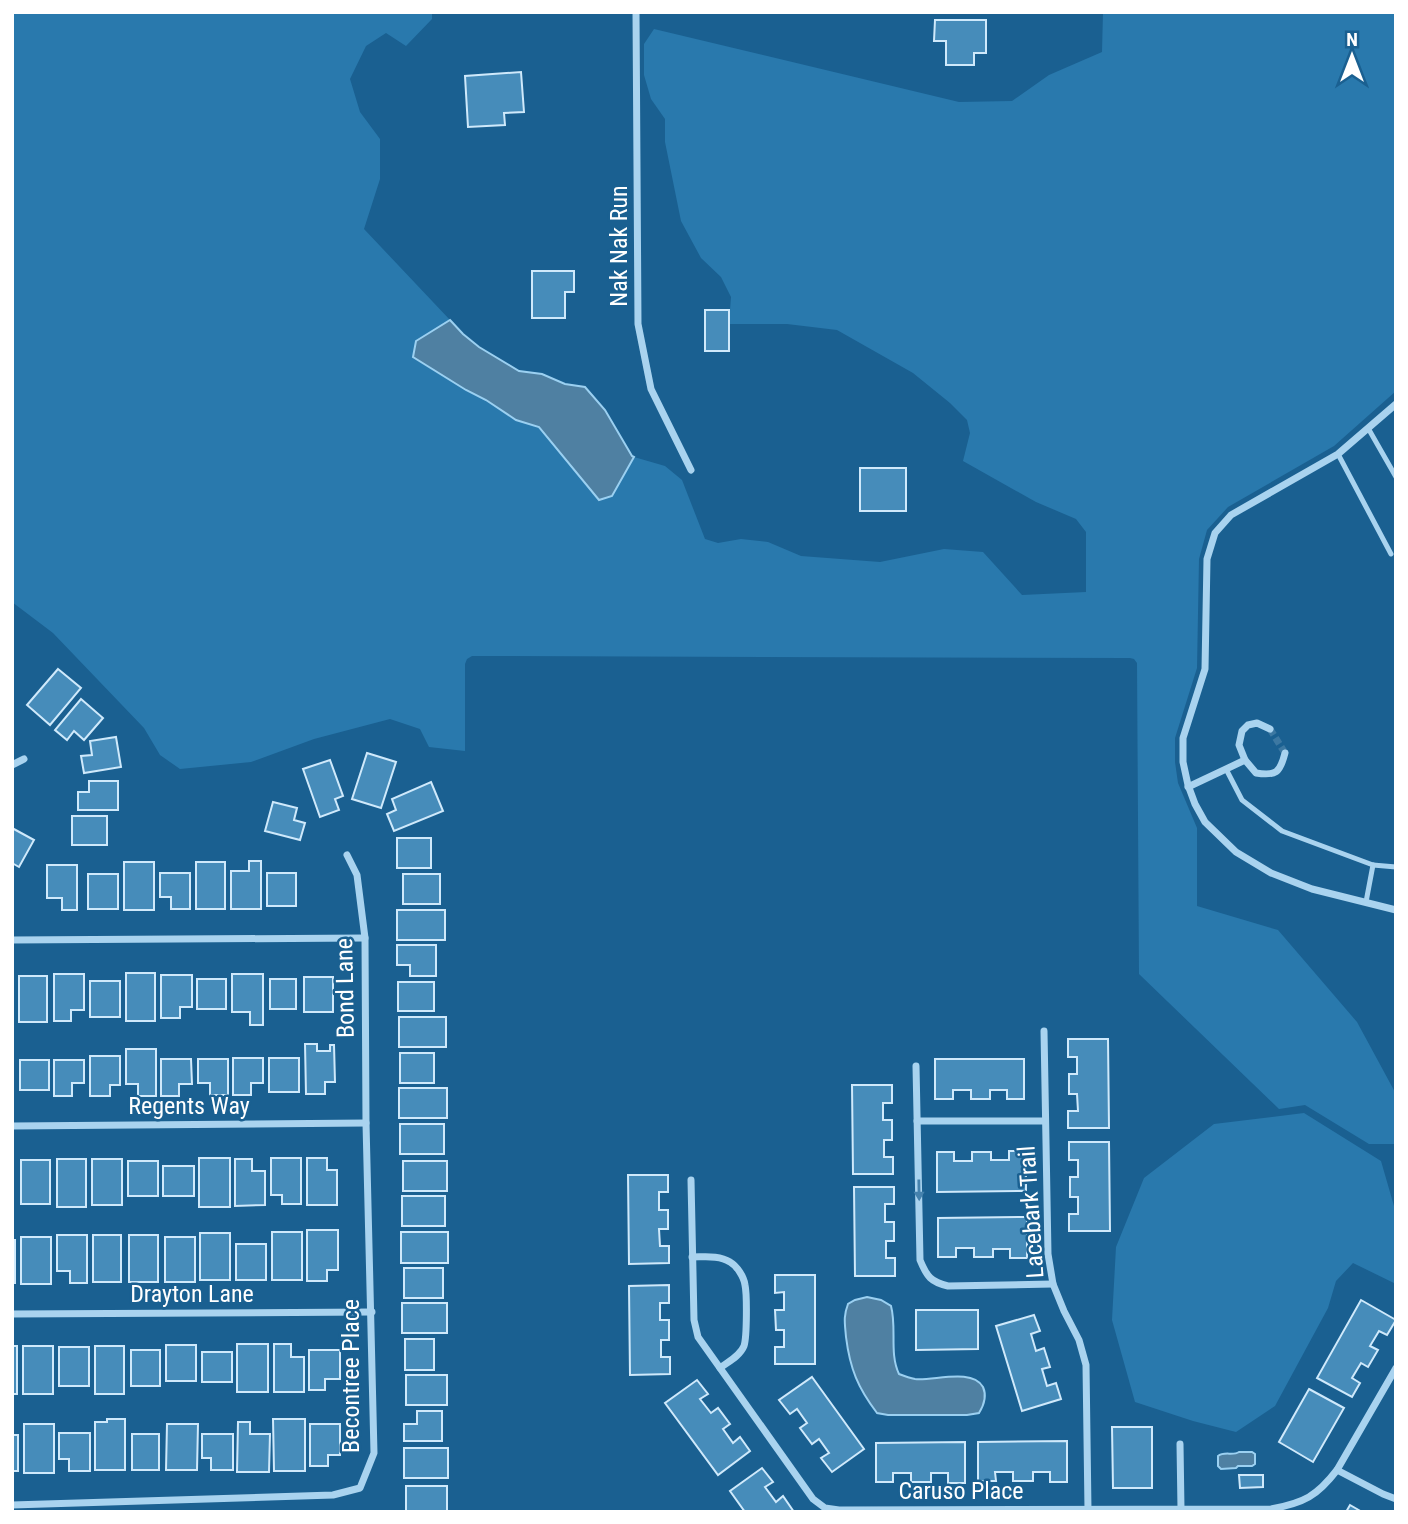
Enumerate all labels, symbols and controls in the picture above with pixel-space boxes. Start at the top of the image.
north arrow [1317,21,1387,91]
text: N [1346,28,1358,51]
street label: Nak Nak Run [605,185,633,307]
street label: Bond Lane [330,938,360,1038]
street label: Regents Way [128,1092,250,1120]
street label: Lacebark Trail [1012,1145,1050,1279]
one-way arrow [913,1179,924,1201]
street label: Drayton Lane [130,1280,254,1308]
street label: Becontree Place [337,1299,365,1453]
street label: Caruso Place [898,1477,1024,1505]

